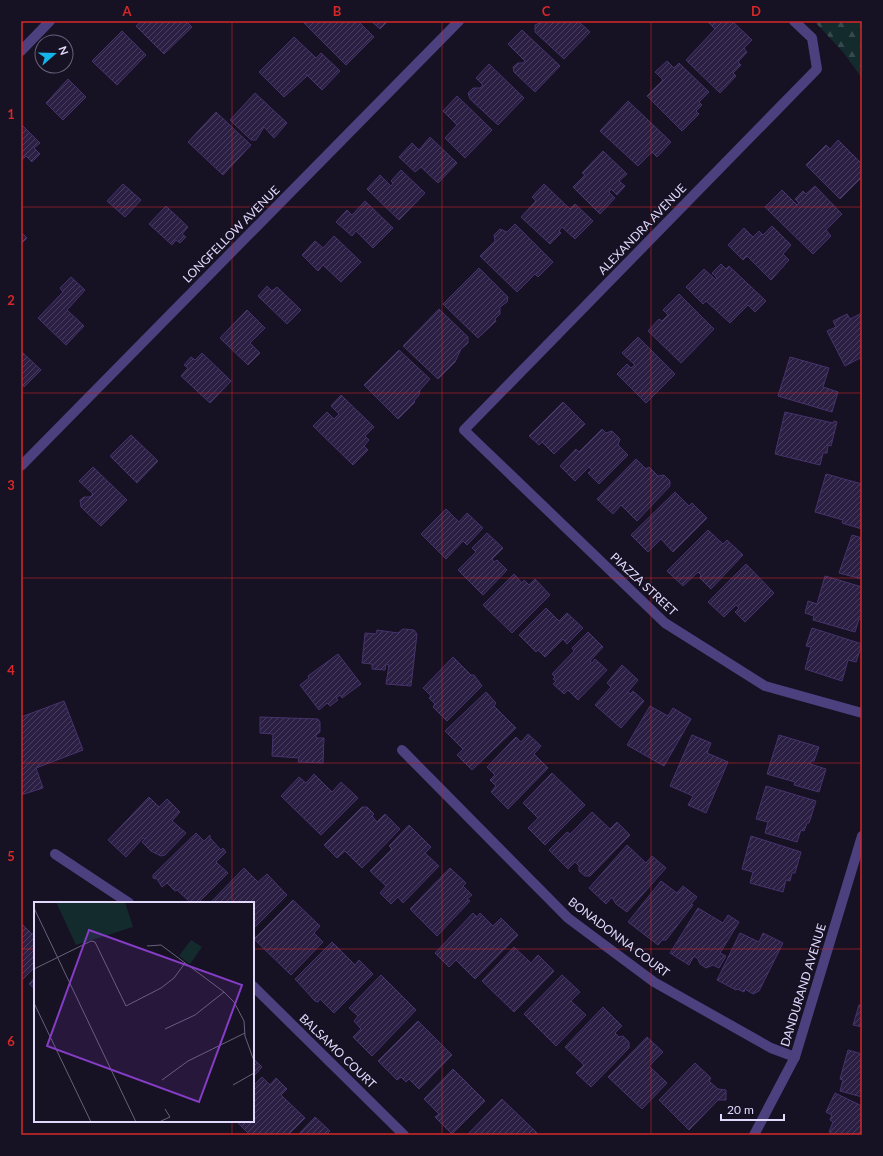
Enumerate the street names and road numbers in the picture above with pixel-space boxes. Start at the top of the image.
street label: ALEXANDRA AVENUE [595,180,689,278]
street label: LONGFELLOW AVENUE [179,182,283,286]
street label: PIAZZA STREET [607,549,681,619]
street label: BONADONNA COURT [565,894,673,980]
street label: DANDURAND AVENUE [777,921,829,1048]
street label: BALSAMO COURT [297,1011,379,1091]

